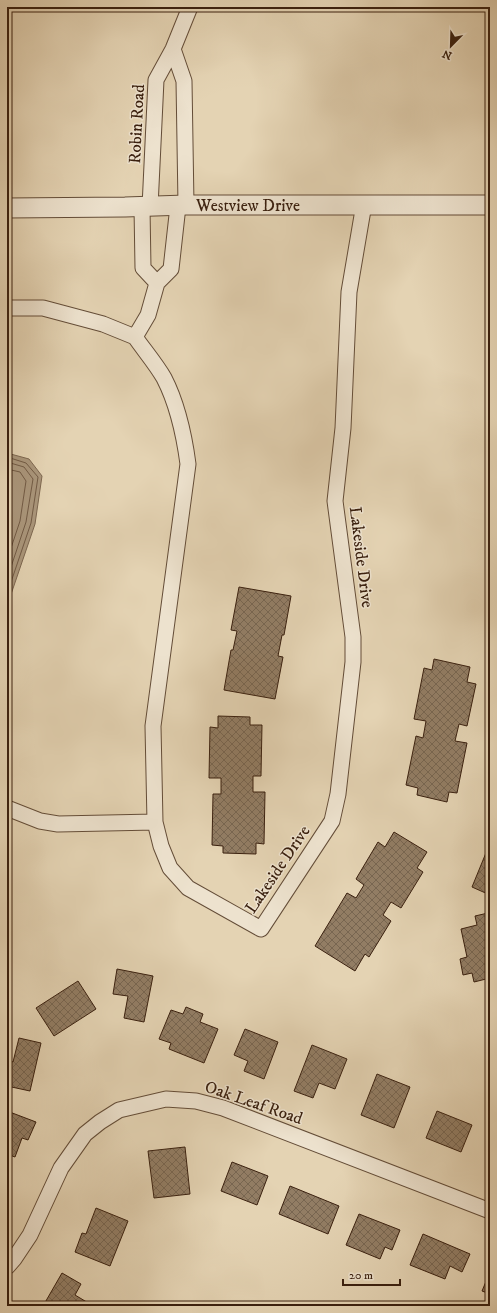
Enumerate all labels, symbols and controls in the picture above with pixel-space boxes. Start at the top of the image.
north arrow [431,26,471,66]
text: N [441,46,454,62]
street label: Robin Road [124,83,150,164]
street label: Westview Drive [195,195,300,217]
street label: Lakeside Drive [344,505,378,609]
street label: Lakeside Drive [240,821,315,918]
street label: Oak Leaf Road [202,1076,306,1130]
scale bar [343,1261,400,1287]
text: 20 m [349,1268,373,1283]

